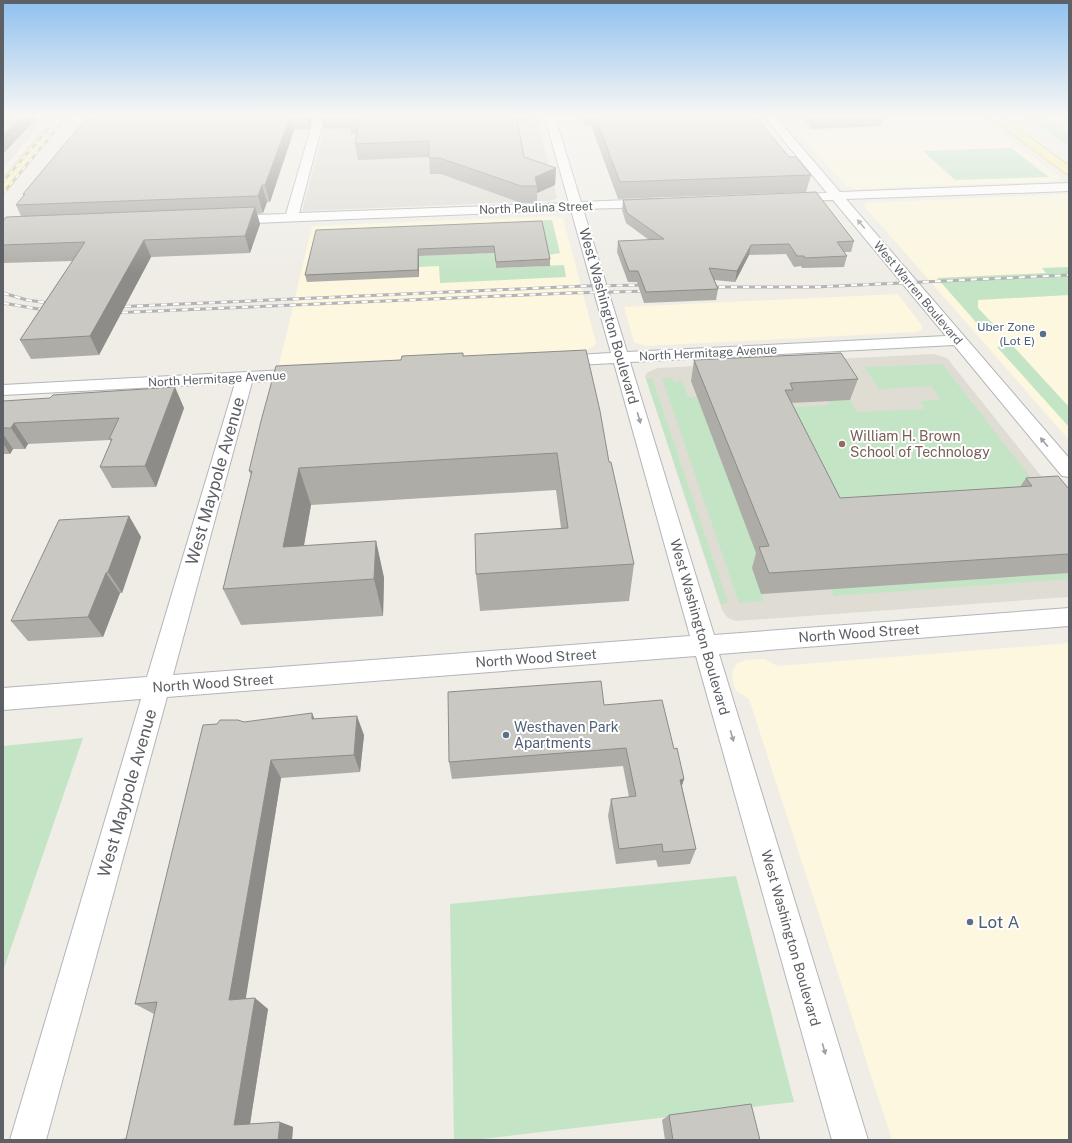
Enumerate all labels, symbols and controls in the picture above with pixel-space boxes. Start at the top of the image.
street label: North Paulina Street [479,199,594,217]
one-way arrow [856,219,865,230]
street label: West Washington Boulevard [576,226,642,406]
street label: West Warren Boulevard [871,238,965,348]
place label: Uber Zone (Lot E) [977,320,1035,348]
marker: Uber Zone (Lot E) [1038,329,1048,339]
street label: North Hermitage Avenue [639,342,778,364]
street label: North Hermitage Avenue [148,368,287,390]
street label: West Maypole Avenue [181,395,249,567]
one-way arrow [636,413,642,425]
place label: William H. Brown School of Technology [850,428,990,460]
one-way arrow [1039,436,1048,447]
marker: William H. Brown School of Technology [837,439,847,449]
street label: West Washington Boulevard [667,537,733,717]
street label: North Wood Street [798,621,920,645]
street label: North Wood Street [475,646,597,670]
street label: North Wood Street [152,671,274,695]
street label: West Maypole Avenue [93,707,161,879]
place label: Westhaven Park Apartments [514,719,619,751]
marker: Westhaven Park Apartments [501,730,511,740]
one-way arrow [729,730,735,742]
street label: West Washington Boulevard [758,848,824,1028]
place label: Lot A [978,912,1020,932]
marker: Lot A [965,917,975,927]
one-way arrow [821,1043,827,1055]

